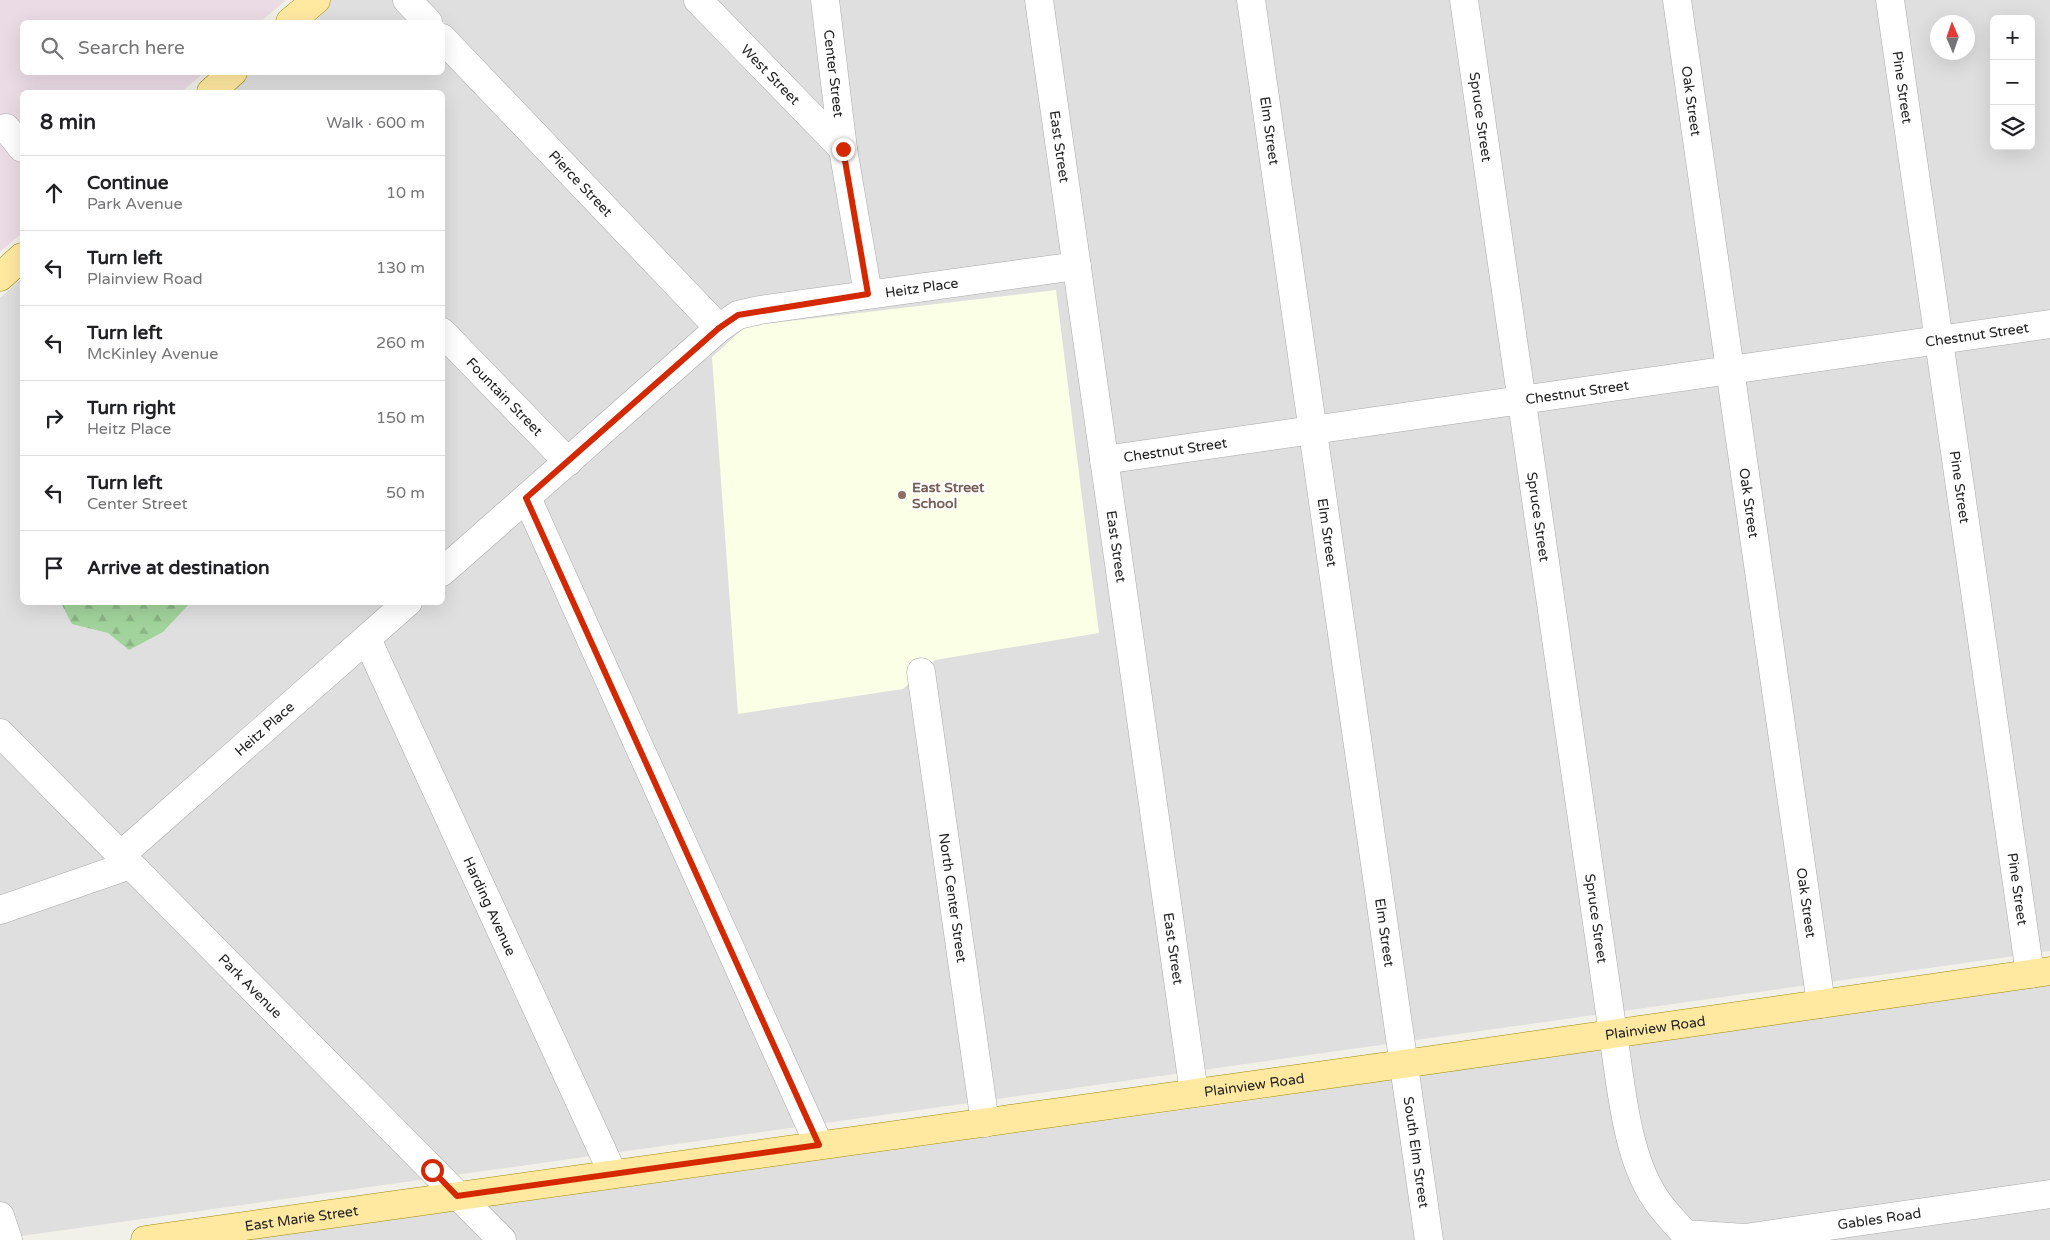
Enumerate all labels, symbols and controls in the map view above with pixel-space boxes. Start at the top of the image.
north arrow [1930,15,1975,60]
map controls [1990,15,2035,150]
button: + [1990,15,2035,60]
search box [20,20,445,75]
street label: Center Street [820,29,848,119]
icon: search [38,34,66,62]
text: Search here [78,37,185,59]
street label: West Street [738,41,804,109]
street label: Pine Street [1889,50,1916,125]
button: − [1990,60,2035,105]
street label: Oak Street [1678,65,1705,138]
street label: Spruce Street [1466,71,1496,163]
street label: Elm Street [1256,95,1283,167]
button: layers [1990,105,2035,150]
street label: East Street [1046,109,1073,184]
text: 8 min [40,110,96,135]
text: Walk · 600 m [326,113,425,133]
route end [832,138,855,161]
street label: Pierce Street [545,147,617,220]
text: Continue [87,172,169,194]
icon: ahead [40,179,68,207]
text: 10 m [386,183,425,203]
text: Park Avenue [87,194,183,214]
text: Turn left [87,247,163,269]
icon: left [40,254,68,282]
text: 130 m [376,258,425,278]
text: Plainview Road [87,269,203,289]
street label: Heitz Place [884,274,960,301]
street label: Chestnut Street [1924,319,2031,350]
text: Turn left [87,322,163,344]
icon: left [40,329,68,357]
text: 260 m [376,333,425,353]
text: McKinley Avenue [87,344,218,364]
street label: Fountain Street [463,354,547,440]
street label: Chestnut Street [1524,376,1631,408]
text: Turn right [87,397,175,419]
icon: right [40,404,68,432]
text: 150 m [376,408,425,428]
text: Heitz Place [87,419,171,439]
street label: Chestnut Street [1122,434,1229,466]
street label: Pine Street [1946,450,1974,525]
street label: Oak Street [1736,467,1763,540]
street label: Spruce Street [1524,471,1553,563]
text: Turn left [87,472,163,494]
icon: left [40,479,68,507]
place label: East Street School [912,479,985,512]
text: 50 m [386,483,425,503]
marker: East Street School [896,489,908,501]
text: Center Street [87,494,188,514]
street label: Elm Street [1314,497,1341,569]
street label: East Street [1103,509,1130,584]
icon: arrive [40,554,68,582]
text: Arrive at destination [87,557,270,579]
street label: Heitz Place [231,698,298,759]
street label: North Center Street [935,832,971,964]
street label: Pine Street [2004,852,2031,927]
street label: Harding Avenue [460,854,520,958]
street label: Oak Street [1793,867,1820,939]
street label: Spruce Street [1582,873,1611,965]
street label: Elm Street [1372,897,1398,968]
street label: East Street [1160,911,1187,986]
street label: Park Avenue [215,950,286,1022]
street label: Plainview Road [1604,1012,1707,1043]
street label: Plainview Road [1203,1069,1306,1100]
street label: South Elm Street [1400,1095,1433,1210]
route start [421,1159,444,1182]
street label: East Marie Street [244,1202,360,1234]
street label: Gables Road [1836,1204,1922,1233]

